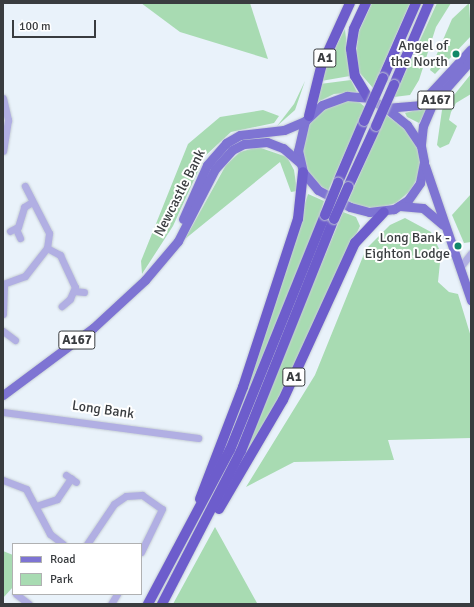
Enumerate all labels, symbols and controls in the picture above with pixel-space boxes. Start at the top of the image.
scale bar [14,12,98,38]
text: 100 m [19,19,51,34]
place label: Angel of the North [391,38,448,70]
road number: A1 [313,47,337,69]
marker: Angel of the North [451,49,461,59]
road number: A167 [417,89,455,111]
street label: Newcastle Bank [151,147,209,239]
place label: Long Bank - Eighton Lodge [364,230,450,262]
marker: Long Bank - Eighton Lodge [453,241,463,251]
road number: A167 [58,329,96,351]
road number: A1 [282,366,306,388]
street label: Long Bank [71,397,135,423]
legend [12,543,142,595]
text: Road [50,552,76,567]
text: Park [50,572,73,587]

